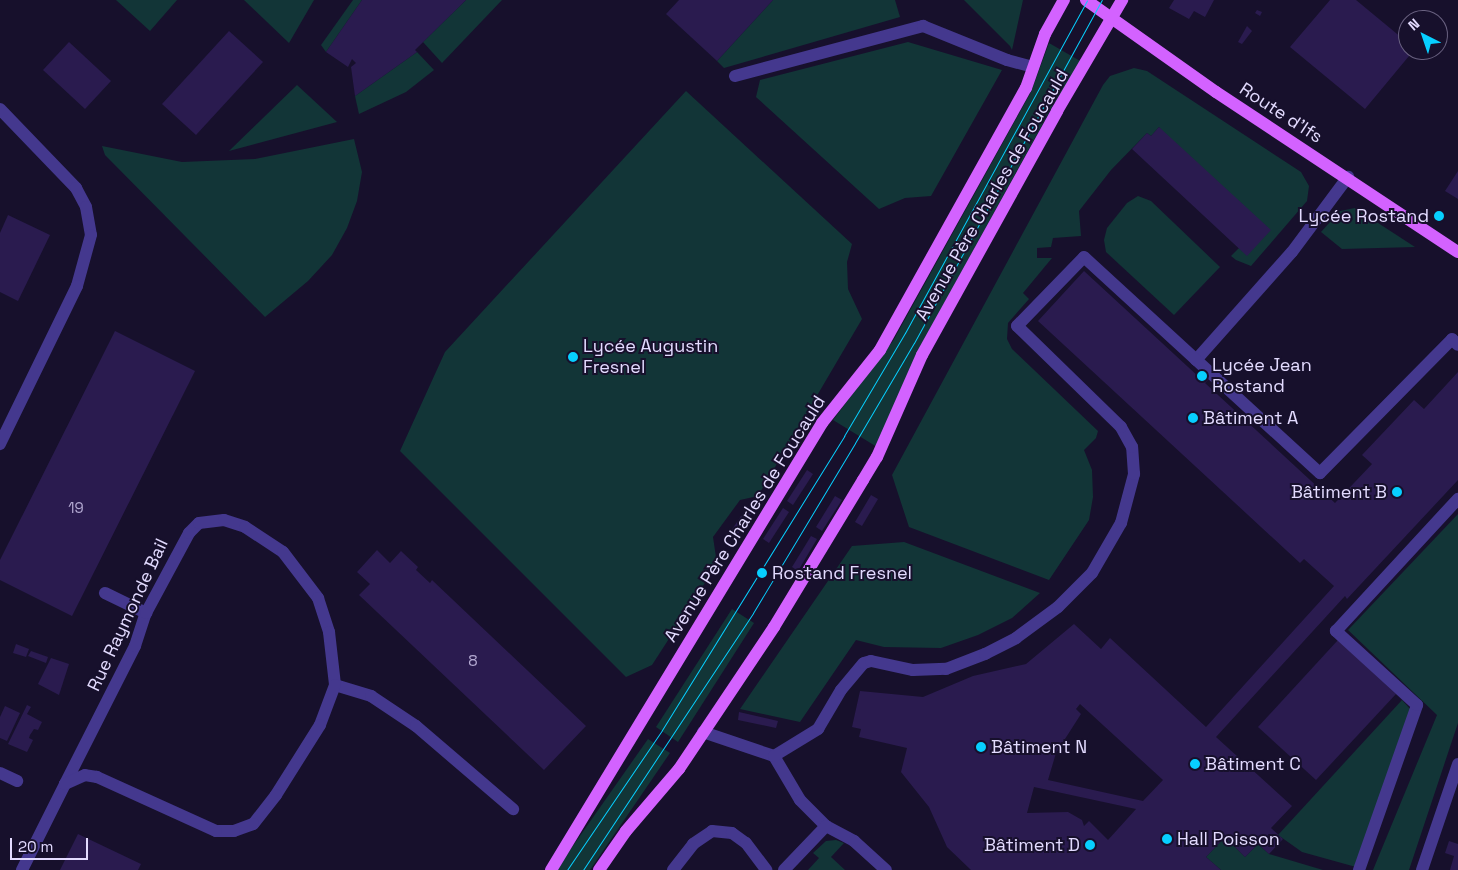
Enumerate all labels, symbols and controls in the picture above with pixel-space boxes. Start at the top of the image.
north arrow [1398,10,1448,60]
text: N [1404,15,1423,34]
street label: Avenue Père Charles de Foucauld [911,66,1073,324]
street label: Route d'Ifs [1235,78,1327,148]
place label: Lycée Rostand [1299,205,1429,227]
marker: Lycée Rostand [1433,210,1445,222]
place label: Lycée Augustin Fresnel [583,336,718,378]
marker: Lycée Augustin Fresnel [567,351,579,363]
place label: Lycée Jean Rostand [1212,355,1312,398]
marker: Lycée Jean Rostand [1196,370,1208,382]
street label: Avenue Père Charles de Foucauld [660,392,830,646]
place label: Bâtiment A [1203,407,1299,429]
marker: Bâtiment A [1187,412,1199,424]
place label: Bâtiment B [1291,481,1387,503]
marker: Bâtiment B [1391,486,1403,498]
house number: 19 [68,499,84,517]
street label: Rue Raymonde Bail [83,535,173,695]
place label: Rostand Fresnel [772,562,912,584]
marker: Rostand Fresnel [756,567,768,579]
house number: 8 [468,652,478,670]
place label: Bâtiment N [991,736,1087,758]
marker: Bâtiment N [975,741,987,753]
place label: Bâtiment C [1205,753,1301,775]
marker: Bâtiment C [1189,758,1201,770]
scale bar [12,828,90,860]
place label: Hall Poisson [1177,828,1280,850]
marker: Hall Poisson [1161,833,1173,845]
place label: Bâtiment D [984,834,1080,856]
text: 20 m [18,837,53,856]
marker: Bâtiment D [1084,839,1096,851]

